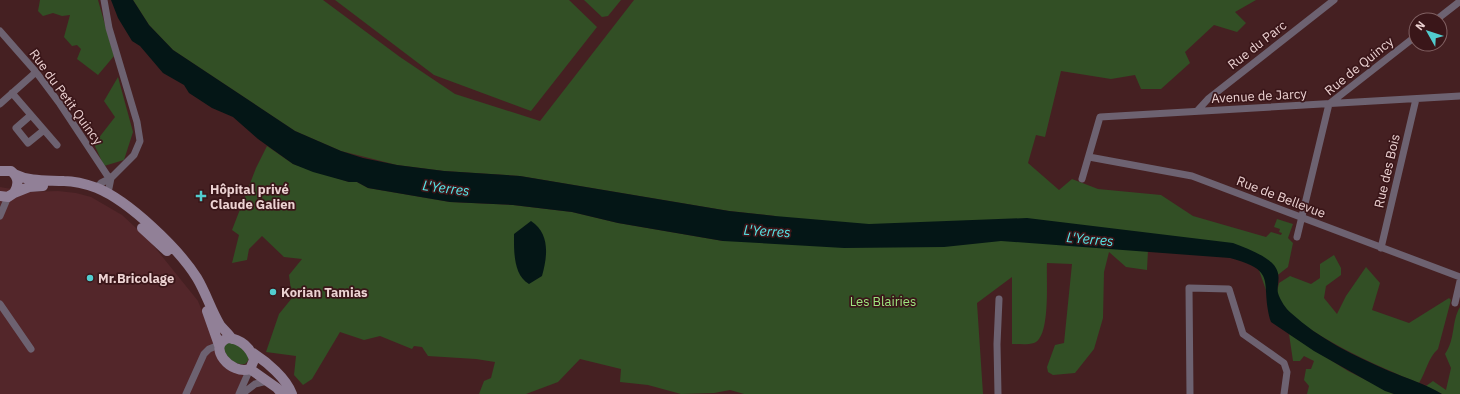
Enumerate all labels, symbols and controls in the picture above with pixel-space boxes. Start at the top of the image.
north arrow [1408,12,1448,52]
street label: Rue du Parc [1224,17,1290,73]
text: N [1412,18,1428,33]
street label: Rue de Quincy [1321,33,1397,99]
street label: Rue du Petit Quincy [26,46,107,149]
street label: Avenue de Jarcy [1211,85,1308,107]
street label: Rue des Bois [1370,132,1404,210]
street label: Rue de Bellevue [1234,172,1328,222]
water label: L'Yerres [421,176,471,200]
place label: Hôpital privé Claude Galien [210,181,295,213]
marker: Hôpital privé Claude Galien [195,190,207,202]
water label: L'Yerres [743,221,791,241]
water label: L'Yerres [1066,228,1115,250]
place label: Mr.Bricolage [98,270,174,287]
marker: Mr.Bricolage [85,273,95,283]
place label: Korian Tamias [281,284,368,301]
marker: Korian Tamias [268,287,278,297]
park label: Les Blairies [850,293,916,310]

